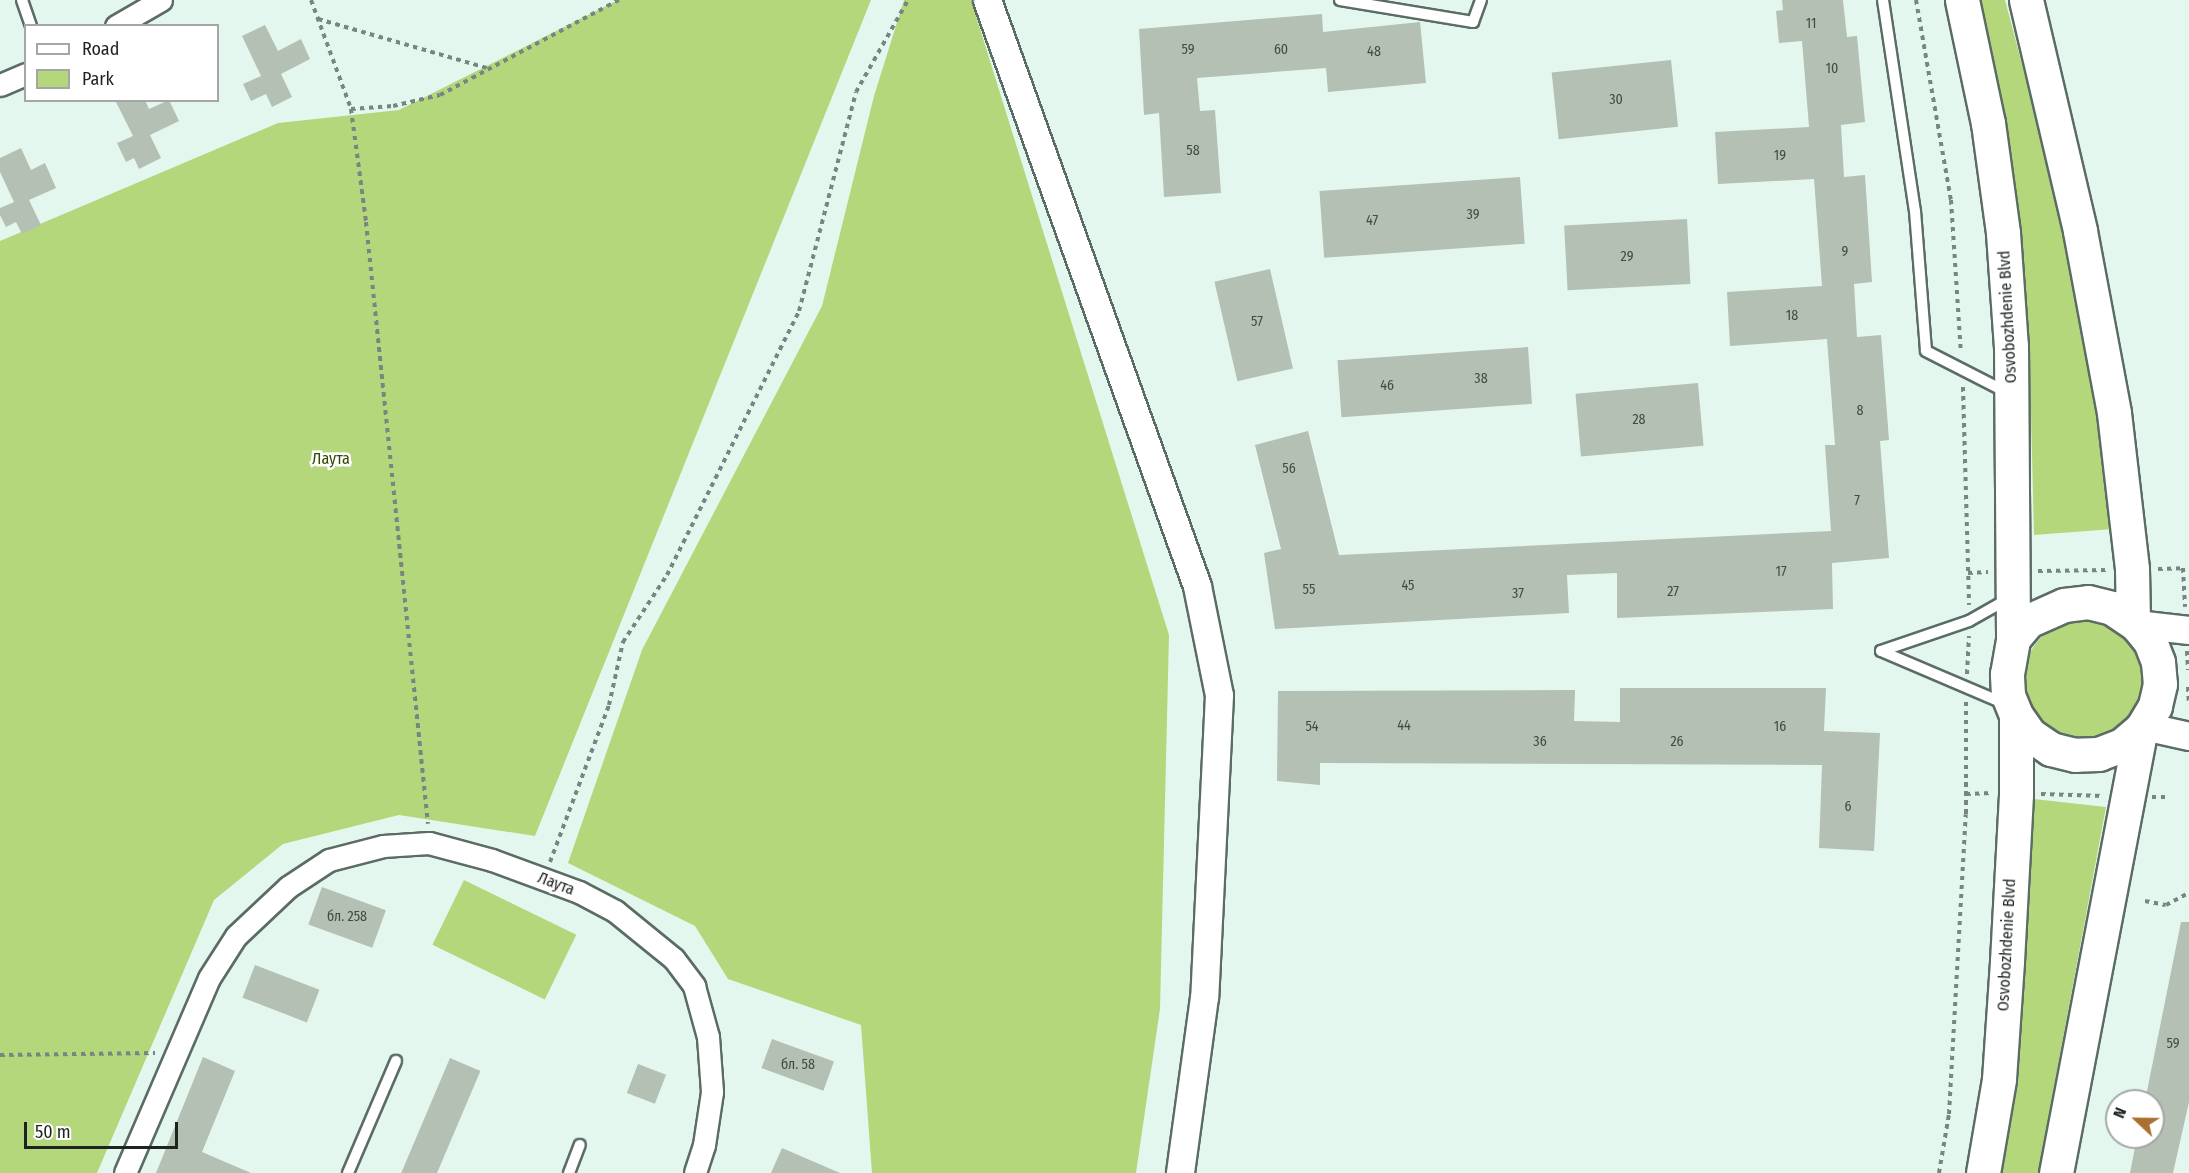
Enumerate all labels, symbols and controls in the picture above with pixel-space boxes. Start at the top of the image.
house number: 11 [1806,16,1816,32]
legend [24,24,219,102]
text: Road [82,38,119,60]
house number: 59 [1181,42,1195,58]
house number: 60 [1274,42,1288,58]
house number: 48 [1367,44,1381,60]
house number: 10 [1826,61,1838,77]
text: Park [82,68,114,90]
house number: 30 [1609,92,1623,108]
house number: 58 [1186,143,1200,159]
house number: 19 [1774,148,1786,164]
house number: 39 [1467,207,1479,223]
house number: 47 [1366,213,1378,229]
house number: 9 [1842,244,1848,260]
house number: 29 [1621,249,1633,265]
street label: Osvobozhdenie Blvd [1995,250,2021,384]
house number: 18 [1786,308,1798,324]
house number: 57 [1251,314,1263,330]
house number: 38 [1474,371,1488,387]
house number: 46 [1380,378,1394,394]
house number: 8 [1857,403,1863,419]
house number: 28 [1632,412,1646,428]
park label: Лаута [312,449,350,469]
house number: 56 [1282,461,1296,477]
house number: 7 [1854,493,1860,509]
house number: 17 [1775,564,1787,580]
house number: 45 [1401,578,1415,594]
house number: 55 [1303,582,1315,598]
house number: 27 [1667,584,1679,600]
house number: 37 [1512,586,1524,602]
house number: 44 [1397,718,1411,734]
house number: 54 [1305,719,1319,735]
house number: 16 [1774,719,1786,735]
house number: 36 [1533,734,1547,750]
house number: 26 [1670,734,1684,750]
house number: 6 [1845,799,1851,815]
street label: Лаута [535,868,577,900]
street label: Osvobozhdenie Blvd [1994,878,2020,1012]
house number: бл. 258 [327,909,367,925]
house number: 59 [2166,1036,2180,1052]
house number: бл. 58 [781,1057,815,1073]
north arrow [2105,1089,2165,1149]
text: N [2109,1105,2130,1121]
scale bar [27,1110,182,1148]
text: 50 m [35,1121,71,1143]

